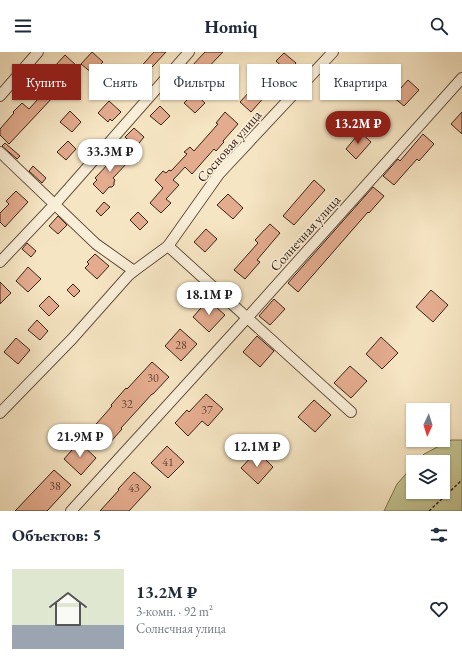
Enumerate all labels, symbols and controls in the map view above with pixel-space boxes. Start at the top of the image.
icon: menu [12,15,34,37]
text: Homiq [205,15,257,38]
icon: search [428,15,450,37]
chip: Купить [12,64,81,100]
chip: Снять [89,64,152,100]
chip: Фильтры [160,64,239,100]
chip: Новое [247,64,312,100]
chip: Квартира [320,64,401,100]
street label: Сосновая улица [193,106,266,186]
pin: 13.2M ₽ [321,111,395,145]
text: 13.2M ₽ [335,115,381,132]
pin: 33.3M ₽ [73,139,147,173]
text: 33.3M ₽ [87,143,133,160]
street label: Солнечная улица [266,191,344,275]
pin: 18.1M ₽ [172,282,246,316]
text: 18.1M ₽ [186,286,232,303]
house number: 28 [175,337,187,353]
house number: 30 [147,370,159,386]
house number: 32 [121,396,133,412]
house number: 37 [201,402,213,418]
north arrow [406,403,450,447]
map controls [406,403,450,499]
pin: 21.9M ₽ [43,424,117,458]
text: 21.9M ₽ [57,428,103,445]
pin: 12.1M ₽ [220,434,294,468]
text: 12.1M ₽ [234,438,280,455]
house number: 41 [162,454,174,470]
button: layers [406,455,450,499]
house number: 38 [49,478,61,494]
house number: 43 [128,480,140,496]
text: Объектов: 5 [12,524,102,546]
icon: filters [428,524,450,546]
text: 13.2M ₽ [136,581,197,603]
icon: home [44,585,92,633]
icon: heart [428,598,450,620]
text: 3-комн. · 92 m² [136,603,213,620]
text: Солнечная улица [136,620,226,637]

